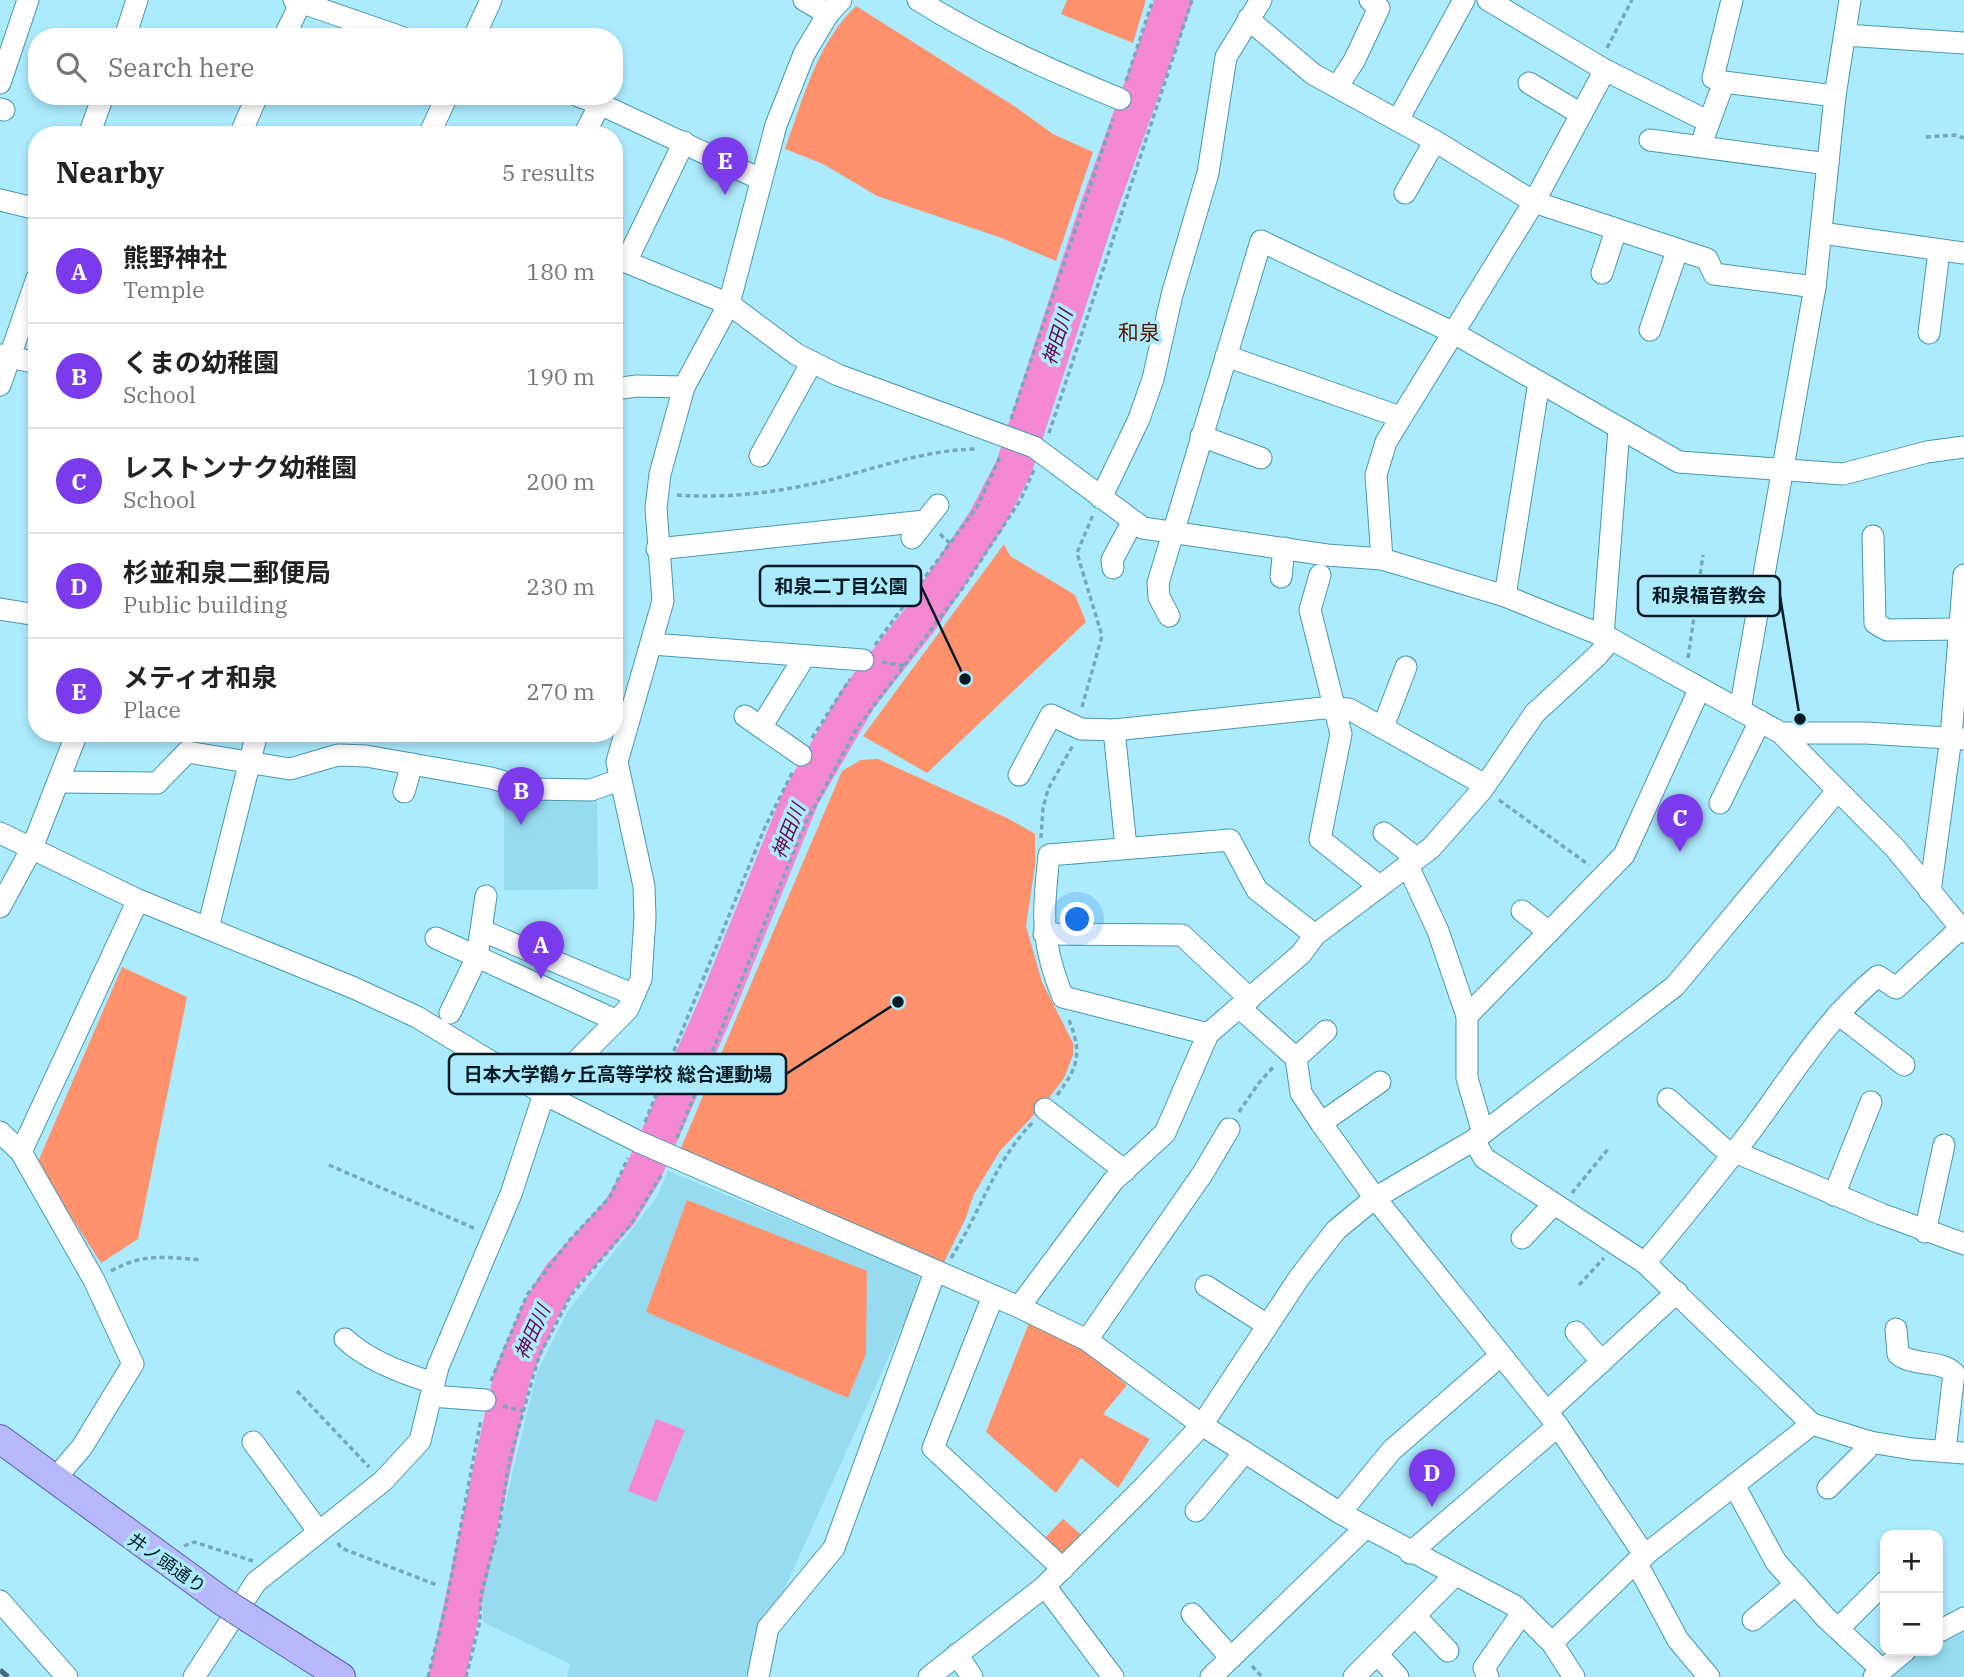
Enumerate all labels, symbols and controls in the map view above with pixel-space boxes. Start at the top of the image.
search box [28,28,623,105]
icon: search [52,48,90,86]
text: Search here [108,50,254,84]
pin: E [702,137,748,195]
text: Nearby [56,152,164,191]
text: 5 results [502,157,595,187]
text: 熊野神社 [123,240,227,274]
text: A [71,256,87,286]
text: 180 m [526,256,595,286]
text: Temple [123,274,205,304]
water label: 神田川 [1037,304,1078,368]
district label: 和泉 [1118,318,1160,346]
text: くまの幼稚園 [123,345,279,379]
text: B [71,361,87,391]
text: 190 m [526,361,595,391]
text: School [123,379,196,409]
text: レストンナク幼稚園 [123,450,357,484]
text: C [71,466,87,496]
text: 200 m [526,466,595,496]
text: School [123,484,196,514]
text: 杉並和泉二郵便局 [123,555,331,589]
callout: 和泉二丁目公園 [760,566,921,606]
text: D [70,571,88,601]
text: 230 m [526,571,595,601]
text: 和泉二丁目公園 [774,574,908,598]
callout: 和泉福音教会 [1638,576,1780,616]
text: 和泉福音教会 [1652,583,1766,607]
text: Public building [123,589,287,619]
text: メティオ和泉 [123,660,277,694]
text: E [71,676,87,706]
text: 270 m [526,676,595,706]
text: Place [123,694,181,724]
pin: B [498,767,544,825]
pin: C [1657,794,1703,852]
water label: 神田川 [766,798,811,862]
your location [1060,902,1094,936]
pin: A [518,921,564,979]
callout: 日本大学鶴ヶ丘高等学校 総合運動場 [449,1054,786,1094]
text: 日本大学鶴ヶ丘高等学校 総合運動場 [464,1062,772,1086]
water label: 神田川 [509,1299,556,1363]
pin: D [1409,1449,1455,1507]
street label: 井ノ頭通り [124,1528,210,1598]
map controls [1880,1530,1943,1656]
button: + [1880,1530,1943,1593]
button: − [1880,1593,1943,1656]

